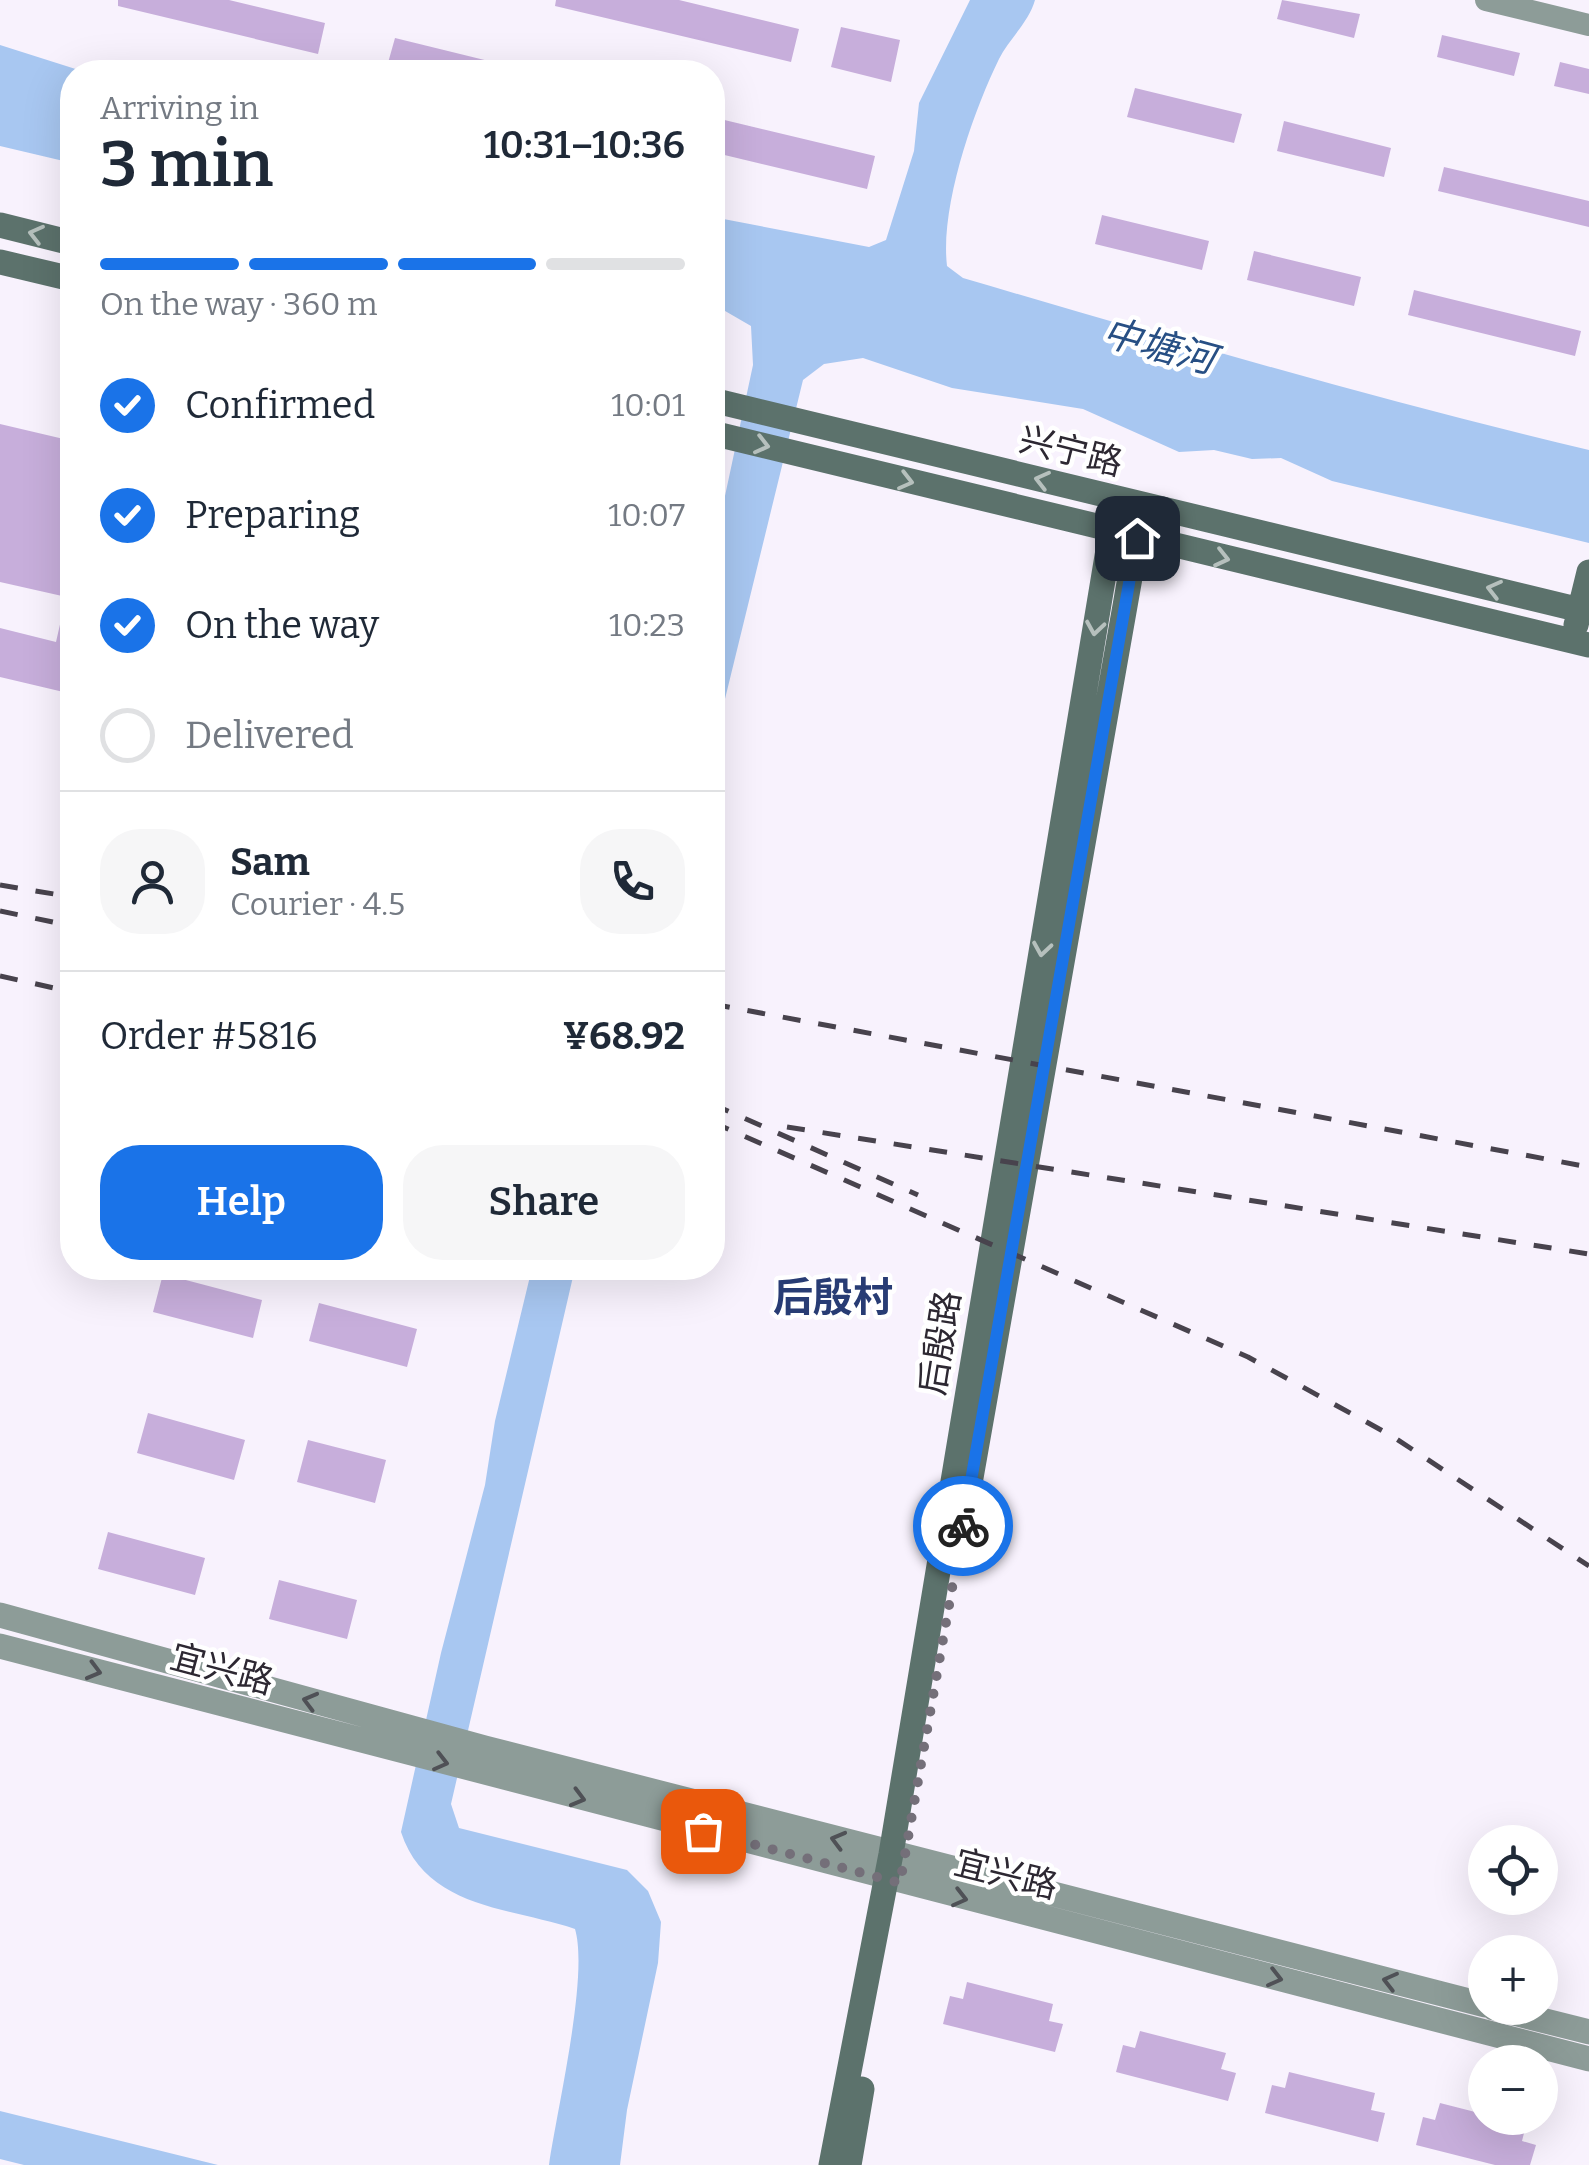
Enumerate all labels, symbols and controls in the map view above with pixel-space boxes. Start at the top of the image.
text: Arriving in [100,89,259,127]
text: 10:31–10:36 [484,122,685,168]
text: 3 min [100,125,273,203]
one-way arrow [28,225,45,246]
text: On the way · 360 m [100,285,377,323]
water label: 中塘河 [1098,309,1227,385]
icon: check [100,378,155,433]
text: Confirmed [185,382,375,428]
text: 10:01 [611,386,685,424]
street label: 兴宁路 [1015,418,1127,484]
one-way arrow [753,433,770,454]
one-way arrow [897,469,914,490]
one-way arrow [1034,471,1051,492]
icon: check [100,488,155,543]
text: Preparing [185,492,360,538]
text: 10:07 [608,496,685,534]
pin [1095,496,1180,581]
icon: home [1110,511,1165,566]
one-way arrow [1213,546,1230,567]
one-way arrow [1486,580,1503,601]
icon: check [100,598,155,653]
text: On the way [185,602,379,648]
text: 10:23 [609,606,685,644]
one-way arrow [1085,620,1106,636]
text: Delivered [185,712,354,758]
button: person [100,829,205,934]
button: phone [580,829,685,934]
text: Sam [230,839,310,885]
text: Courier · 4.5 [230,885,405,923]
one-way arrow [1032,940,1053,957]
text: Order #5816 [100,1013,318,1059]
text: ¥68.92 [563,1013,685,1059]
button: Help [100,1145,383,1260]
button: Share [403,1145,685,1260]
district label: 后殷村 [773,1274,893,1322]
street label: 后殷路 [911,1288,969,1398]
courier [913,1476,1013,1576]
icon: bike [936,1499,991,1554]
street label: 宜兴路 [166,1635,278,1703]
one-way arrow [85,1659,102,1680]
one-way arrow [302,1691,319,1712]
one-way arrow [432,1750,449,1771]
one-way arrow [569,1786,586,1807]
pin [661,1789,746,1874]
icon: bag [676,1804,731,1859]
map controls [1468,1825,1558,2135]
button: locate [1468,1825,1558,1915]
one-way arrow [830,1831,847,1852]
street label: 宜兴路 [950,1841,1062,1907]
one-way arrow [951,1887,968,1908]
button: + [1468,1935,1558,2025]
one-way arrow [1266,1967,1283,1988]
one-way arrow [1382,1972,1399,1993]
button: − [1468,2045,1558,2135]

